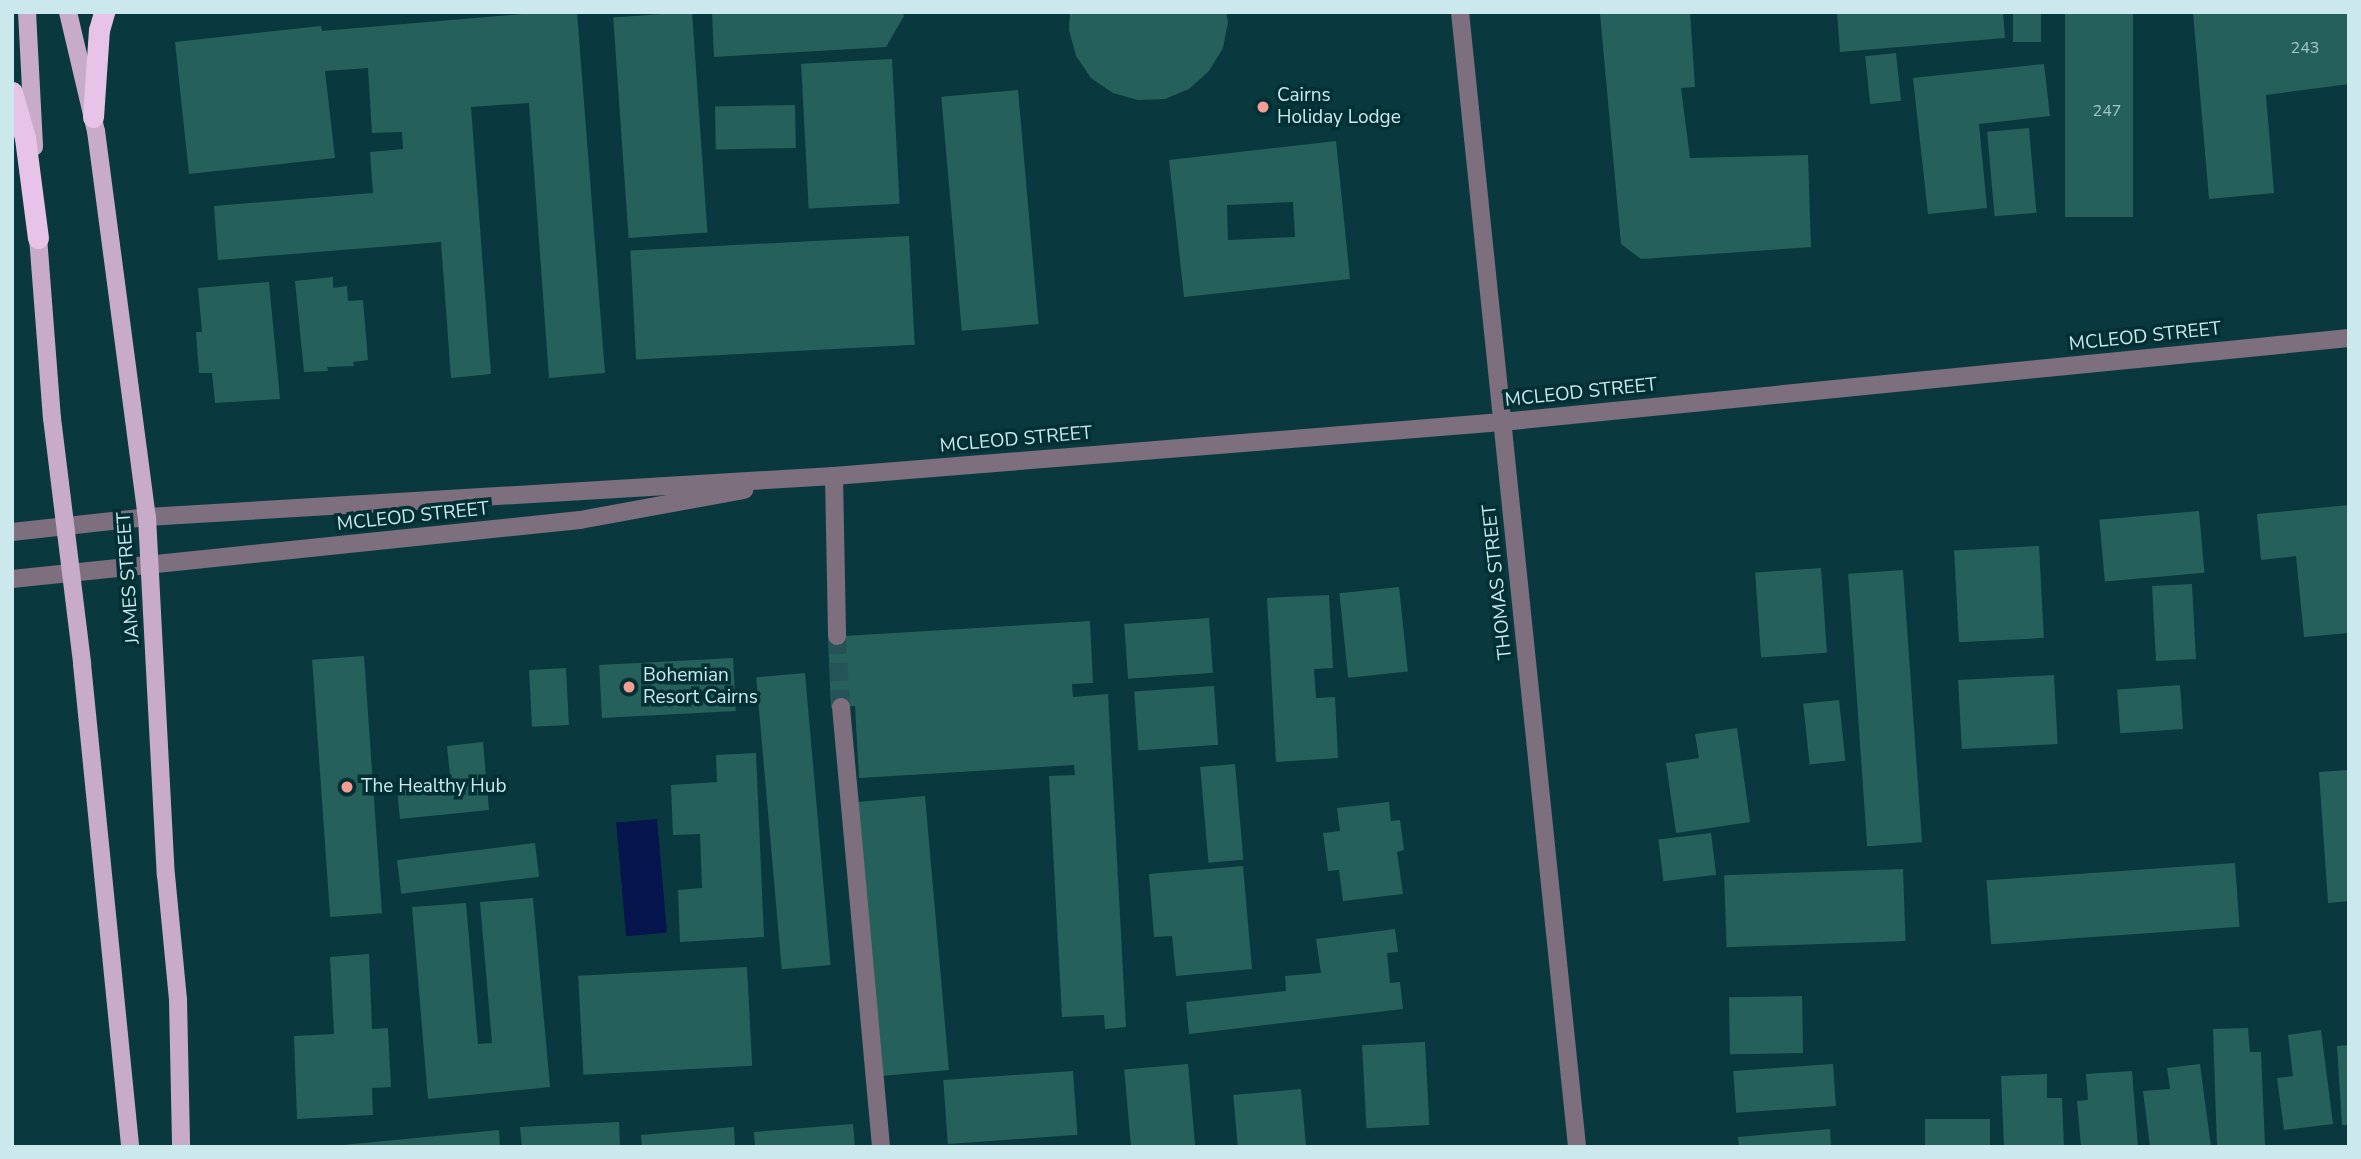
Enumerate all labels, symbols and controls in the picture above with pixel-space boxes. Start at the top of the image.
house number: 243 [2291,38,2319,58]
place label: Cairns Holiday Lodge [1277,85,1401,129]
marker: Cairns Holiday Lodge [1255,99,1271,115]
house number: 247 [2093,101,2121,121]
street label: MCLEOD STREET [2068,318,2222,356]
street label: MCLEOD STREET [1504,374,1658,412]
street label: MCLEOD STREET [939,422,1093,458]
street label: MCLEOD STREET [336,498,490,536]
street label: THOMAS STREET [1479,503,1517,661]
street label: JAMES STREET [113,511,145,645]
place label: Bohemian Resort Cairns [643,665,758,709]
marker: Bohemian Resort Cairns [621,679,637,695]
place label: The Healthy Hub [361,776,507,798]
marker: The Healthy Hub [339,779,355,795]

